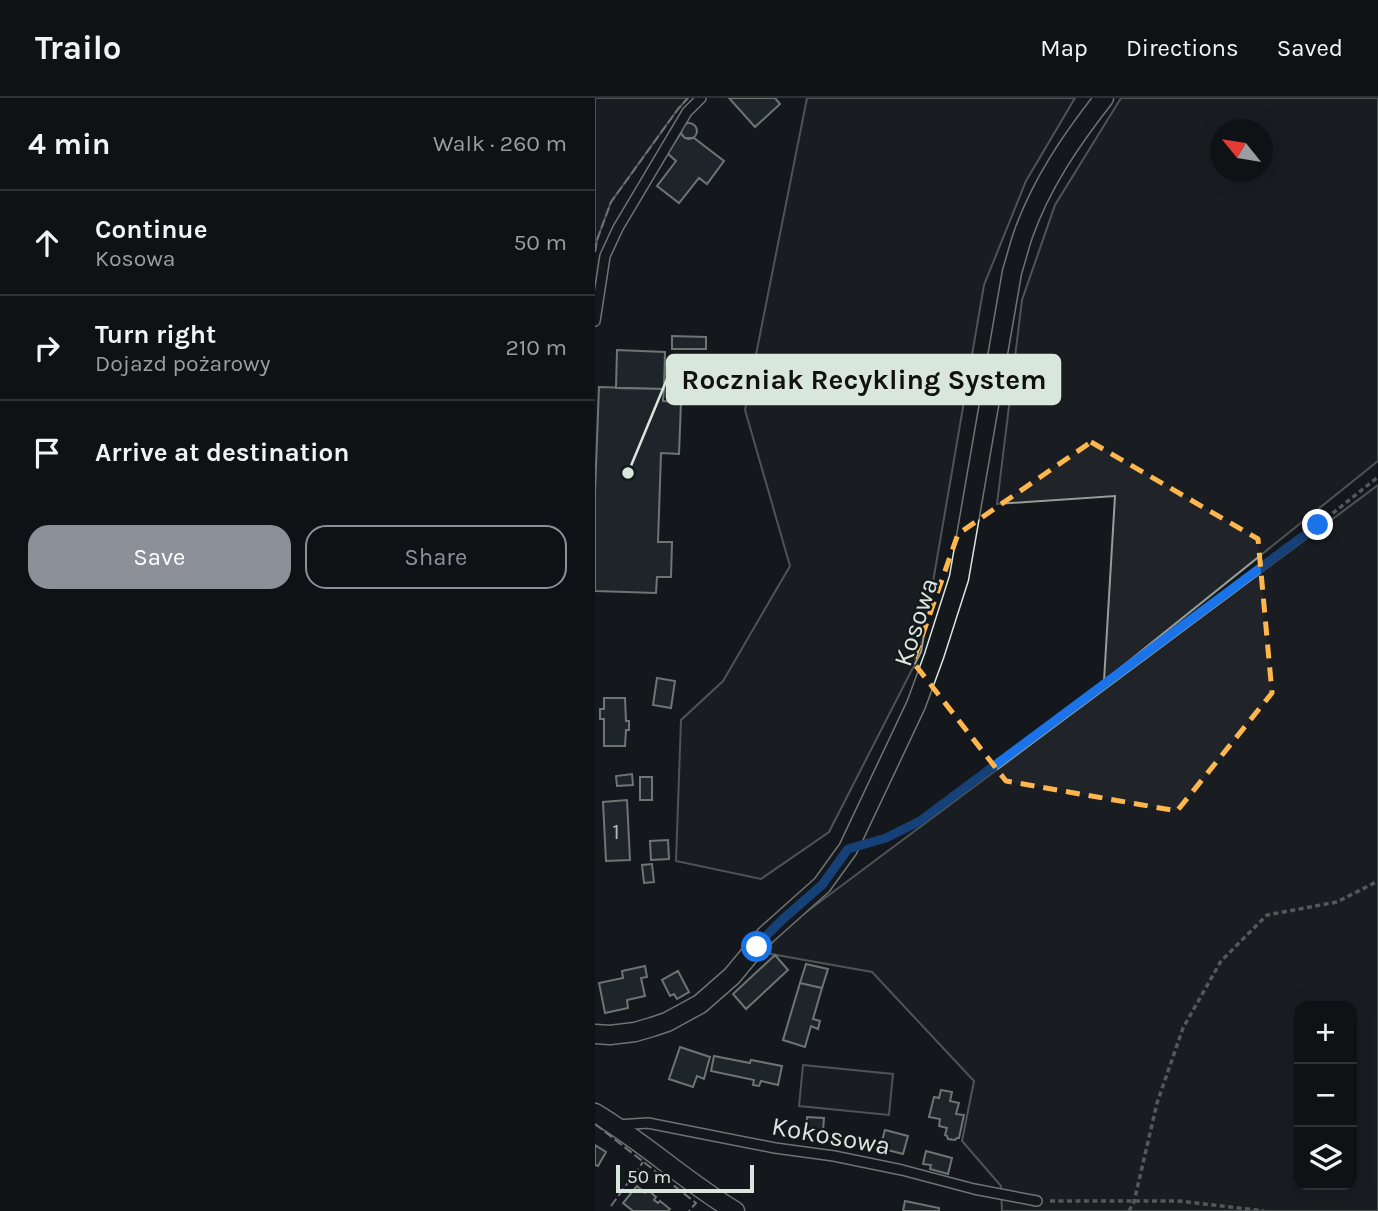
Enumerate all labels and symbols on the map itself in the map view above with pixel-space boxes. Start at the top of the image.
north arrow [1210,119,1273,182]
callout: Roczniak Recykling System [667,355,1060,404]
text: Roczniak Recykling System [681,363,1047,396]
route end [1302,509,1333,540]
street label: Kosowa [887,574,945,670]
house number: 1 [612,818,620,845]
route start [741,931,772,962]
street label: Kokosowa [769,1110,893,1162]
scale bar [616,1162,754,1194]

